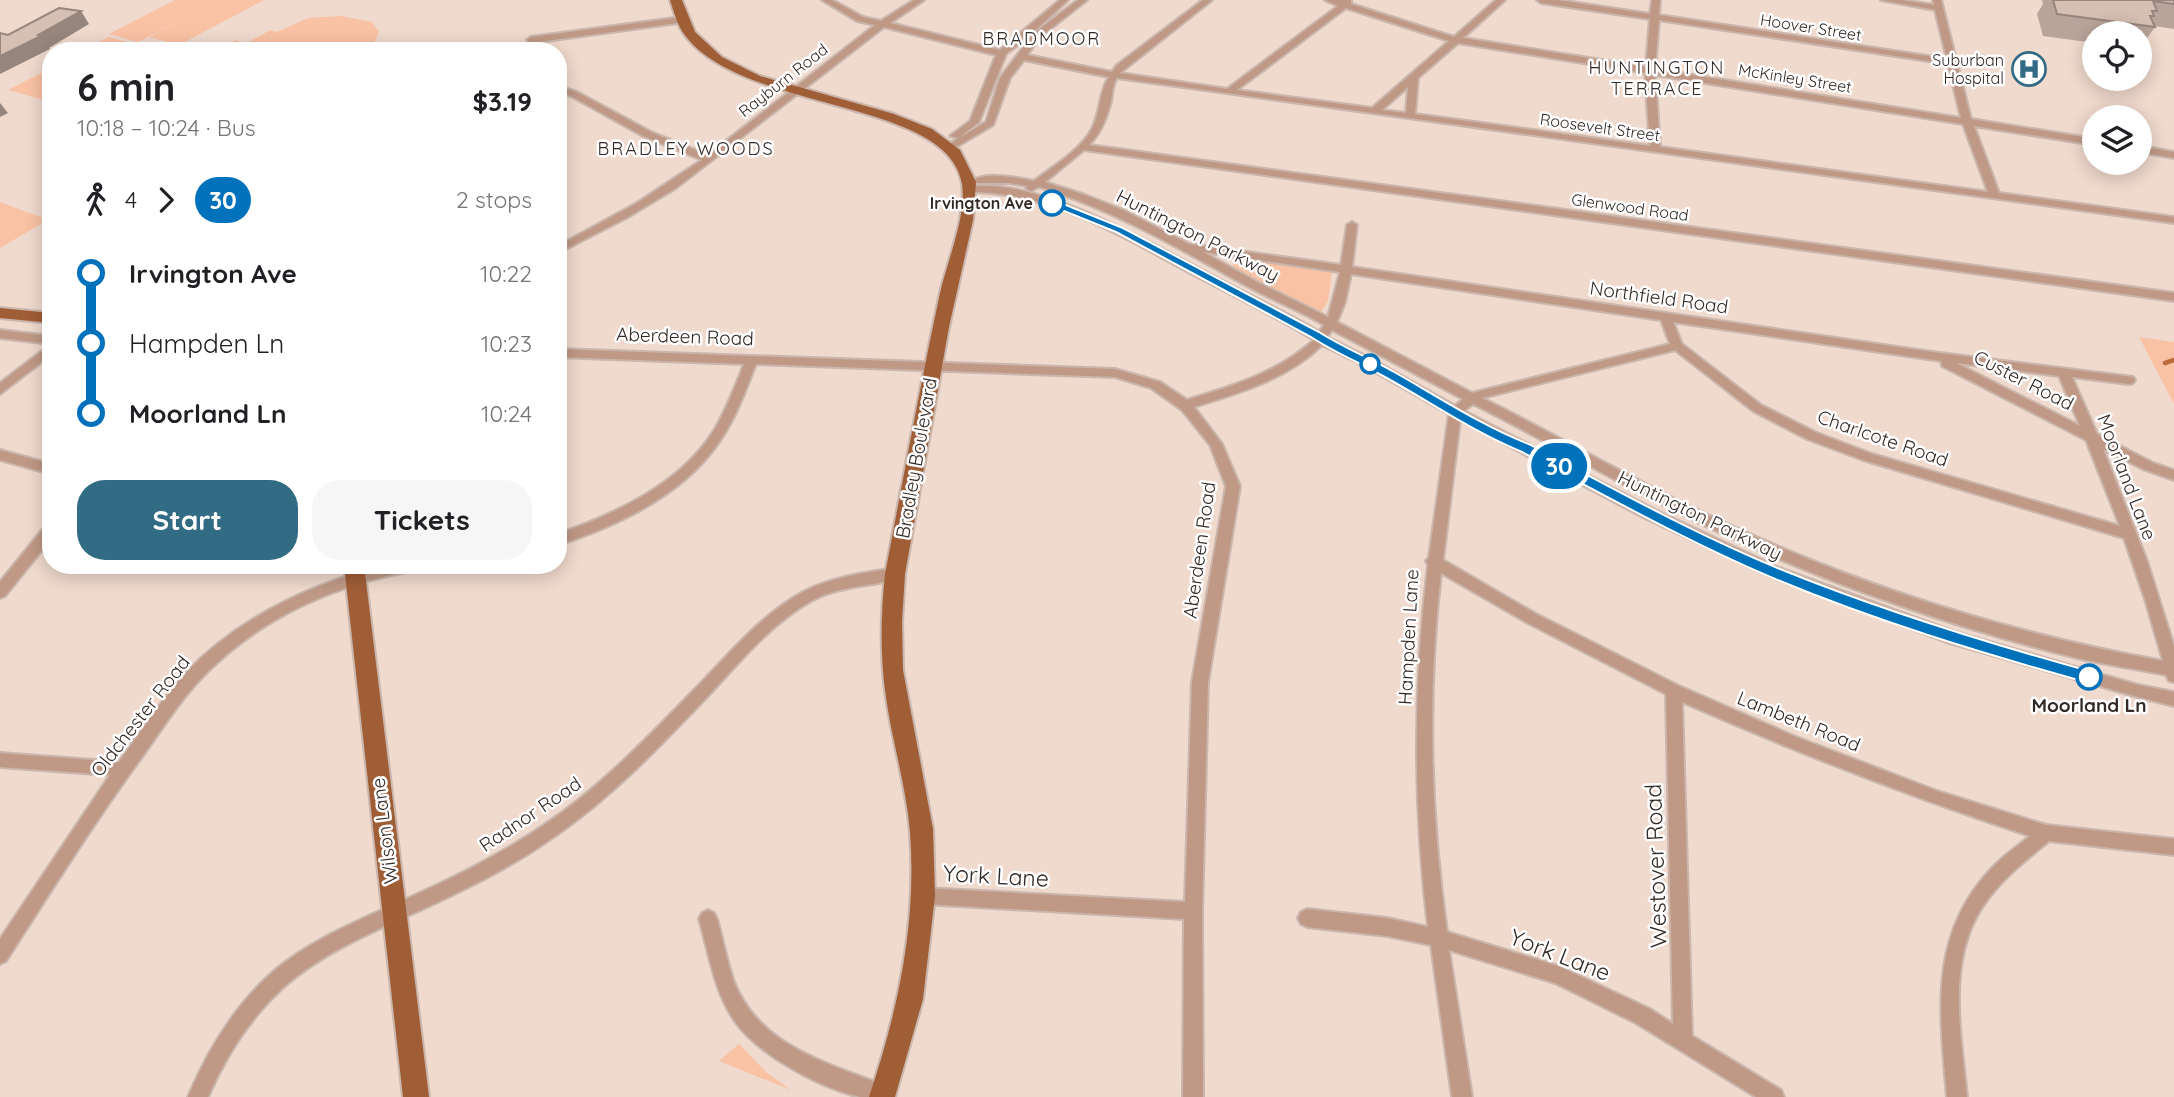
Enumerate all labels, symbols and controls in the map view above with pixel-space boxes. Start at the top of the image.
street label: Hoover Street [1759,9,1863,45]
map controls [2082,21,2152,175]
button: locate [2082,21,2152,91]
district label: BRADMOOR [983,27,1101,50]
street label: Rayburn Road [734,39,832,121]
place label: Suburban Hospital [1932,50,2004,88]
hospital icon: Suburban Hospital [2010,50,2048,88]
district label: HUNTINGTON TERRACE [1589,56,1725,100]
street label: McKinley Street [1737,59,1853,97]
text: 6 min [77,63,175,111]
text: $3.19 [472,85,532,118]
button: layers [2082,105,2152,175]
street label: Roosevelt Street [1539,109,1661,145]
text: 10:18 – 10:24 · Bus [77,113,256,142]
district label: BRADLEY WOODS [597,137,775,160]
icon: walk [77,181,115,219]
icon: forward [147,181,185,219]
street label: Huntington Parkway [1112,184,1284,286]
text: 4 [125,185,137,214]
text: 30 [209,185,237,215]
text: 2 stops [456,185,532,214]
street label: Glenwood Road [1570,189,1690,225]
marker: Irvington Ave [1039,190,1065,216]
place label: Irvington Ave [930,193,1033,213]
text: Irvington Ave [129,257,297,290]
text: 10:22 [480,259,532,288]
street label: Northfield Road [1588,275,1730,319]
street label: Aberdeen Road [616,322,754,350]
text: Hampden Ln [129,327,284,360]
text: 10:23 [481,329,532,358]
street label: Custer Road [1970,345,2078,415]
unlabelled marker [1360,354,1380,374]
street label: Bradley Boulevard [890,376,942,540]
text: Moorland Ln [129,397,287,430]
text: 10:24 [481,399,532,428]
street label: Charlcote Road [1814,404,1952,472]
street label: Moorland Lane [2092,411,2162,543]
line badge: 30 [1528,443,1590,489]
text: 30 [1545,451,1573,481]
street label: Huntington Parkway [1614,465,1786,565]
button: Start [77,480,298,560]
button: Tickets [312,480,532,560]
street label: Aberdeen Road [1178,480,1220,620]
street label: Hampden Lane [1392,569,1424,705]
street label: Oldchester Road [85,651,195,781]
marker: Moorland Ln [2076,664,2102,690]
street label: Lambeth Road [1734,685,1864,757]
place label: Moorland Ln [2031,693,2147,717]
street label: Radnor Road [474,771,586,857]
street label: Wilson Lane [366,777,402,885]
street label: Westover Road [1638,783,1673,949]
street label: York Lane [942,858,1050,893]
street label: York Lane [1506,922,1615,987]

